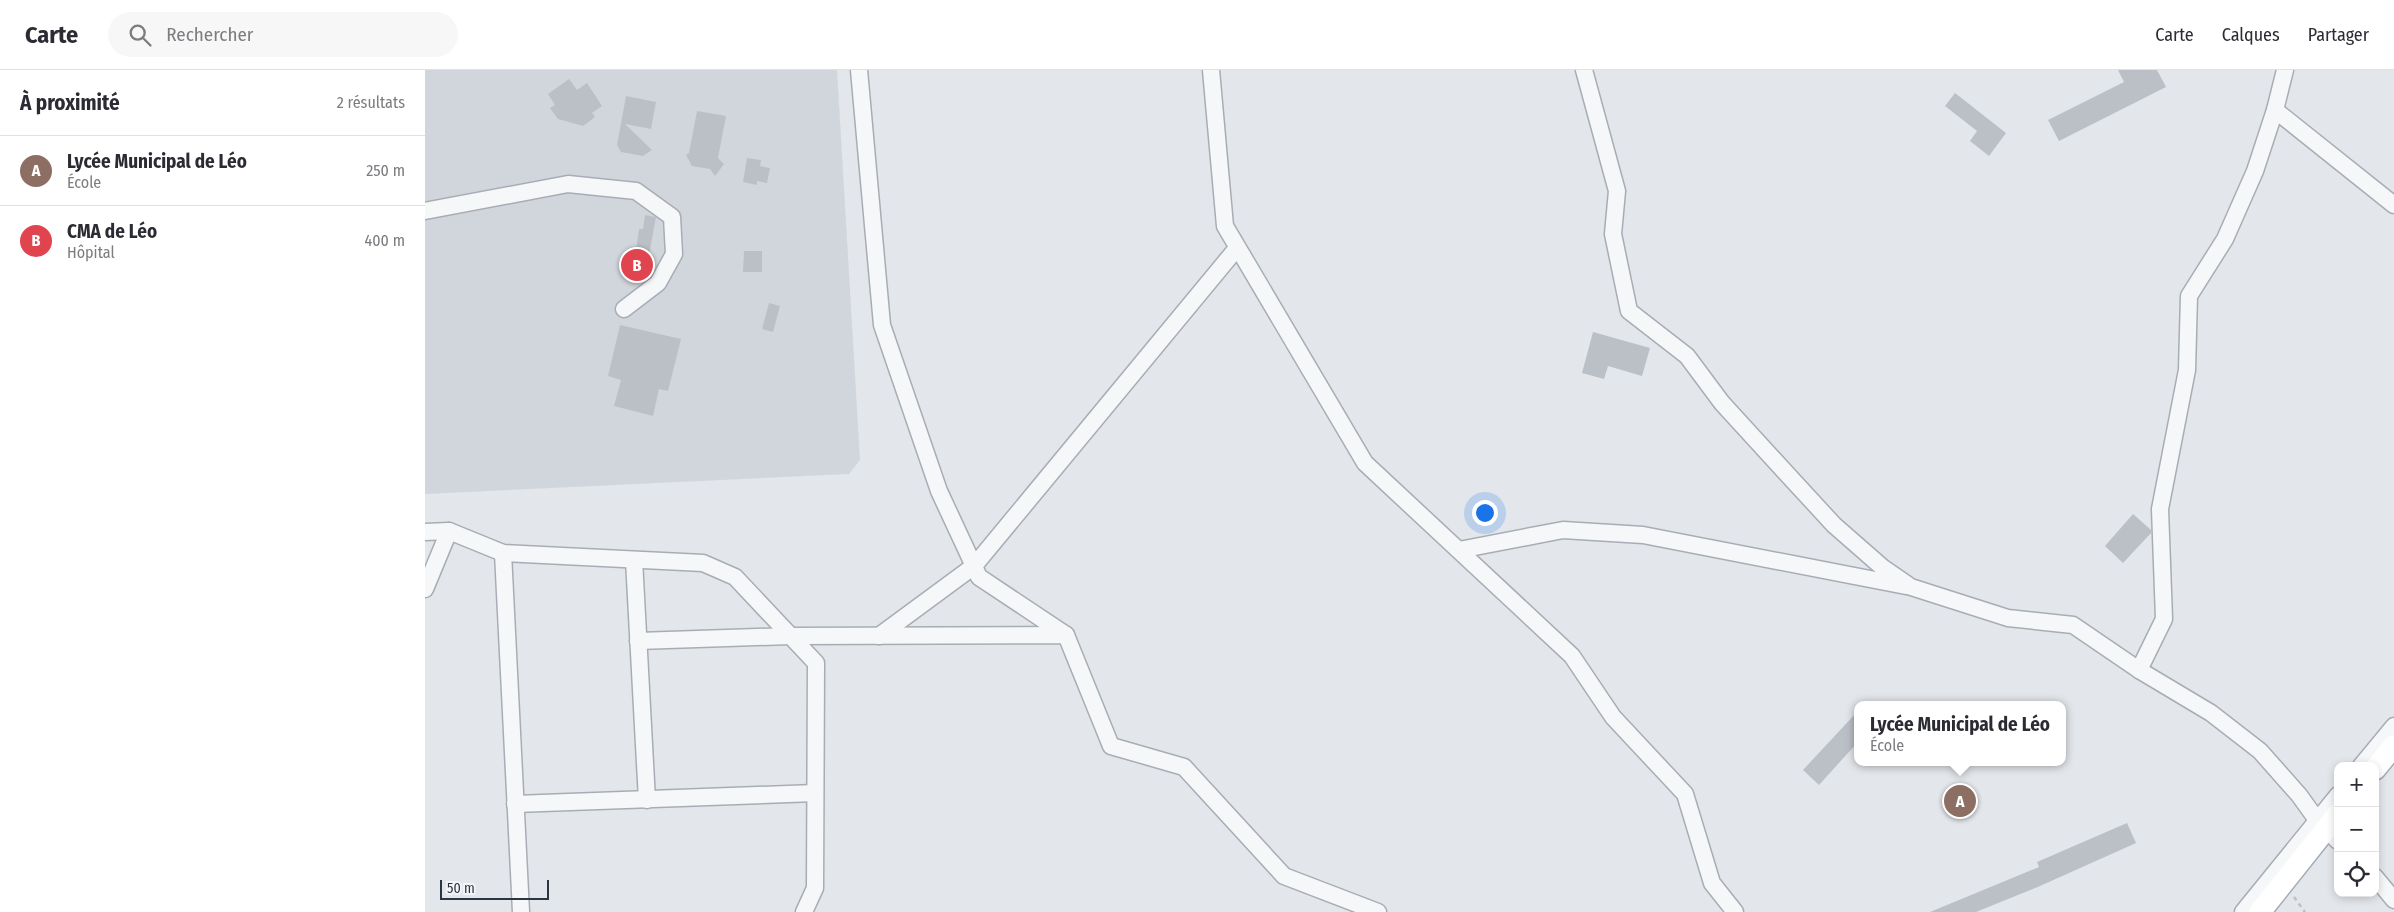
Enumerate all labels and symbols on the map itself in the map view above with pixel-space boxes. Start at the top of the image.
pin: B [621,246,653,284]
your location [1472,500,1498,526]
pin: A [1944,782,1976,820]
scale bar [440,877,549,900]

